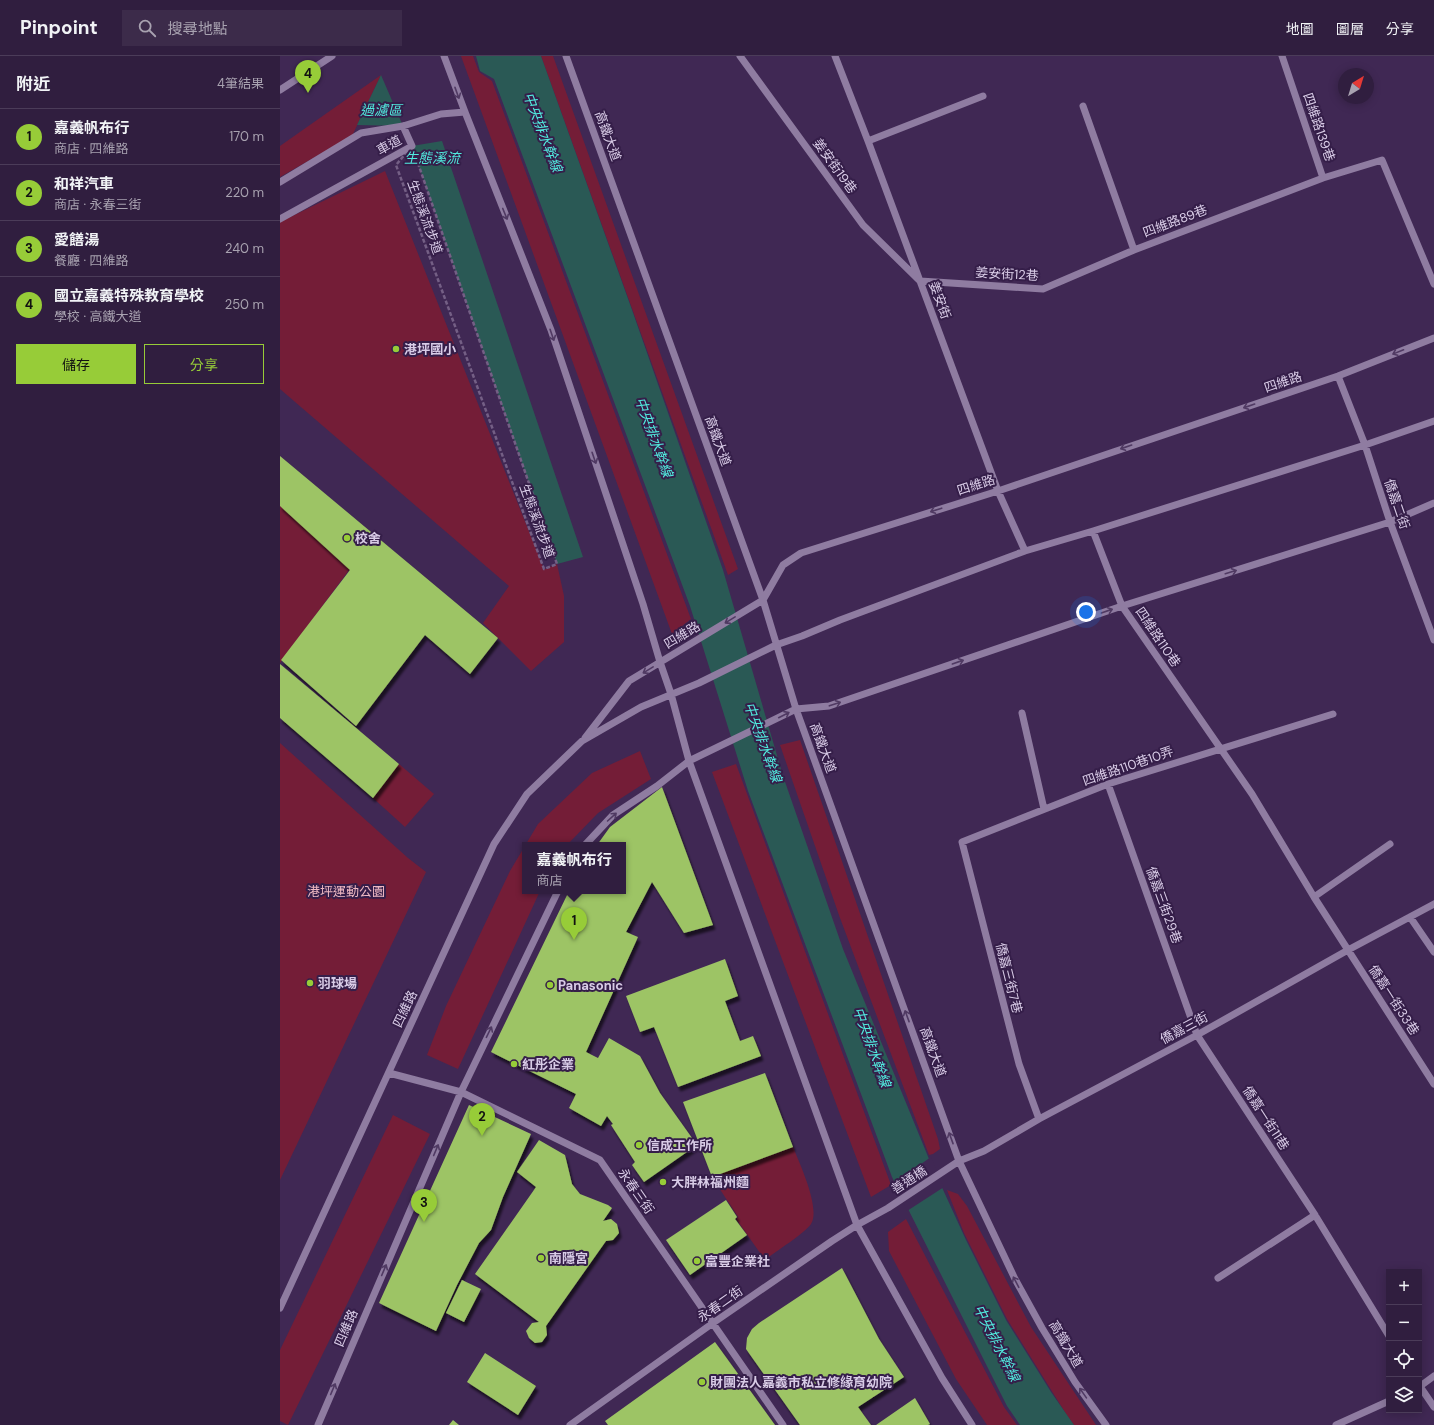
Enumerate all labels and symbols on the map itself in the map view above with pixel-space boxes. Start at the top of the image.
pin: 4 [295,60,321,93]
north arrow [1338,68,1374,104]
one-way arrow [454,86,462,98]
water label: 中央排水幹線 [520,90,567,176]
street label: 四維路139巷 [1299,90,1339,164]
water label: 過濾區 [360,101,404,119]
street label: 高鐵大道 [591,109,625,163]
street label: 車道 [374,131,404,159]
street label: 姜安街19巷 [809,135,861,197]
water label: 生態溪流 [404,149,462,167]
street label: 生態溪流步道 [404,177,446,257]
street label: 四維路89巷 [1140,201,1210,241]
one-way arrow [501,207,509,219]
street label: 姜安街12巷 [975,264,1039,284]
street label: 姜安街 [925,279,955,321]
one-way arrow [549,328,556,341]
place label: 港坪國小 [404,341,457,358]
marker: 港坪國小 [391,344,401,354]
one-way arrow [1392,349,1404,357]
street label: 四維路 [1262,368,1304,396]
water label: 中央排水幹線 [631,394,678,481]
one-way arrow [1243,403,1256,410]
street label: 高鐵大道 [701,414,735,468]
one-way arrow [1120,444,1132,452]
one-way arrow [590,452,598,464]
street label: 四維路 [955,471,997,499]
street label: 僑嘉二街 [1380,477,1414,531]
street label: 生態溪流步道 [516,481,558,561]
one-way arrow [930,507,943,514]
place label: 校舍 [355,530,381,547]
marker: 校舍 [342,533,352,543]
one-way arrow [1225,567,1237,575]
your location [1076,602,1096,622]
street label: 四維路110巷 [1132,604,1184,670]
one-way arrow [1101,606,1113,614]
one-way arrow [724,617,736,625]
street label: 四維路 [661,618,703,652]
one-way arrow [951,658,964,665]
one-way arrow [642,666,654,674]
water label: 中央排水幹線 [740,699,787,786]
one-way arrow [828,700,841,707]
one-way arrow [778,711,790,718]
street label: 高鐵大道 [806,721,840,775]
street label: 四維路110巷10弄 [1080,743,1176,789]
one-way arrow [607,812,617,822]
street label: 僑嘉三街29巷 [1142,864,1186,946]
park label: 港坪運動公園 [307,883,385,900]
pin: 1 [561,907,587,940]
street label: 僑嘉三街7巷 [992,941,1026,1015]
street label: 僑嘉一街33巷 [1365,962,1423,1038]
place label: 羽球場 [318,975,357,992]
place label: Panasonic [558,977,623,994]
marker: 羽球場 [305,978,315,988]
marker: Panasonic [545,980,555,990]
street label: 四維路 [389,988,421,1030]
water label: 中央排水幹線 [849,1004,896,1091]
street label: 僑嘉三街 [1157,1008,1211,1048]
one-way arrow [903,1009,910,1022]
street label: 高鐵大道 [916,1025,950,1079]
one-way arrow [486,1026,493,1038]
place label: 紅彤企業 [522,1056,574,1073]
marker: 紅彤企業 [509,1059,519,1069]
street label: 僑嘉一街11巷 [1239,1083,1293,1153]
pin: 2 [469,1103,495,1136]
one-way arrow [947,1132,954,1145]
place label: 信成工作所 [647,1137,712,1154]
marker: 信成工作所 [634,1140,644,1150]
one-way arrow [432,1145,440,1157]
street label: 善通橋 [888,1162,930,1198]
street label: 永春三街 [614,1165,658,1217]
place label: 大胖林福州麵 [671,1174,749,1191]
marker: 大胖林福州麵 [658,1177,668,1187]
pin: 3 [411,1189,437,1222]
place label: 南隱宮 [549,1250,588,1267]
marker: 南隱宮 [536,1253,546,1263]
place label: 富豐企業社 [705,1253,770,1270]
marker: 富豐企業社 [692,1256,702,1266]
one-way arrow [381,1264,388,1276]
one-way arrow [1012,1276,1019,1288]
street label: 永春二街 [694,1282,746,1326]
water label: 中央排水幹線 [970,1301,1025,1386]
street label: 四維路 [331,1307,361,1349]
street label: 高鐵大道 [1045,1317,1087,1371]
place label: 財團法人嘉義市私立修緣育幼院 [710,1374,892,1391]
marker: 財團法人嘉義市私立修緣育幼院 [697,1377,707,1387]
one-way arrow [330,1384,337,1396]
one-way arrow [1079,1388,1087,1399]

